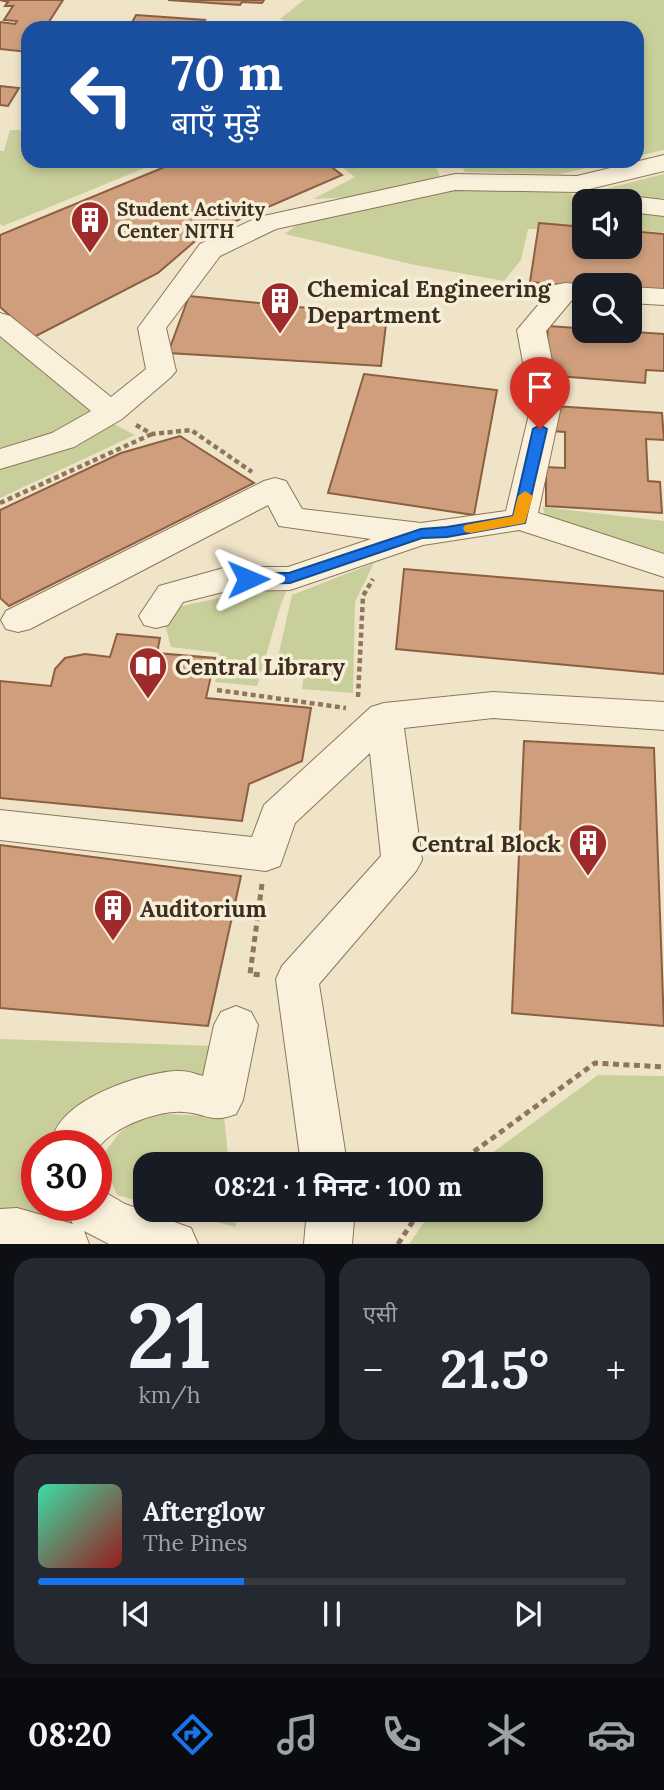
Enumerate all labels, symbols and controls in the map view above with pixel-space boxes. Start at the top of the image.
text: 70 m [171,41,283,103]
icon: left [56,49,147,140]
text: बाएँ मुड़ें [171,102,260,143]
map controls [572,189,642,343]
button: sound [572,189,642,259]
place label: Student Activity Center NITH [117,197,266,243]
building icon: Student Activity Center NITH [69,199,111,254]
button: search [572,273,642,343]
place label: Chemical Engineering Department [307,274,552,329]
building icon: Chemical Engineering Department [259,280,301,335]
pin [510,357,570,429]
icon: arrive [521,368,559,406]
position arrow [211,542,285,616]
library icon: Central Library [127,645,169,700]
place label: Central Library [175,652,345,681]
building icon: Central Block [567,822,609,877]
place label: Central Block [412,829,561,858]
building icon: Auditorium [92,887,134,942]
place label: Auditorium [140,894,267,923]
speed limit sign: 30 [21,1130,112,1221]
text: 08:21 · 1 मिनट · 100 m [214,1170,462,1203]
text: 21 [127,1276,212,1393]
text: एसी [363,1299,397,1328]
text: 21.5° [440,1336,549,1402]
text: − [363,1346,383,1394]
text: + [606,1346,626,1394]
text: km/h [138,1380,201,1409]
text: Afterglow [143,1495,265,1528]
text: The Pines [143,1528,248,1557]
icon: previous [117,1595,155,1633]
icon: pause [313,1595,351,1633]
icon: next [509,1595,547,1633]
icon: directions [168,1710,217,1759]
icon: music [273,1710,322,1759]
icon: phone [377,1710,426,1759]
icon: climate [482,1710,531,1759]
icon: car [587,1710,636,1759]
text: 08:20 [28,1714,112,1755]

